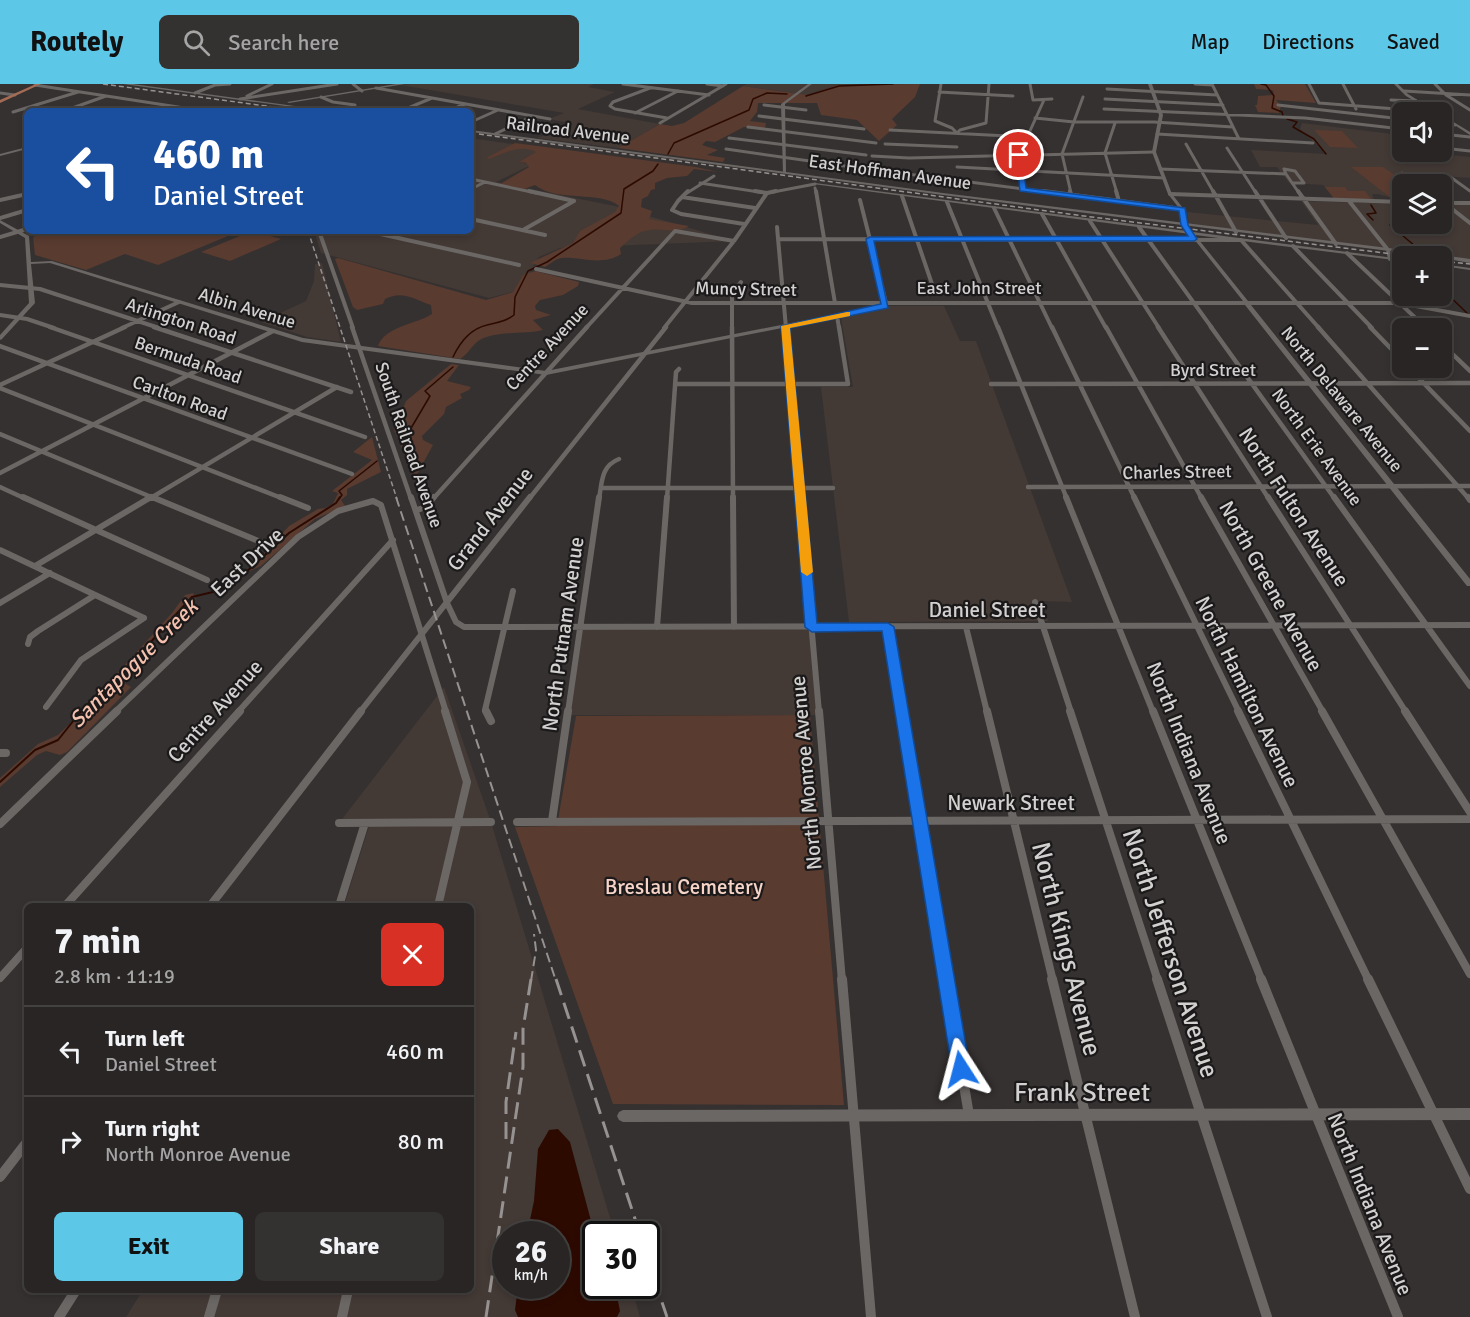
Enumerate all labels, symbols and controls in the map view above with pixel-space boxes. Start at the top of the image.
search box [159,15,579,69]
text: Routely [30,25,123,59]
icon: search [180,26,213,59]
text: Search here [228,29,339,56]
text: Map [1191,29,1229,55]
text: Directions [1262,29,1354,55]
text: Saved [1387,29,1440,55]
map controls [1392,102,1452,378]
button: sound [1392,102,1452,162]
street label: Railroad Avenue [505,111,631,149]
text: 460 m [153,129,264,180]
pin [993,129,1044,180]
icon: left [54,132,132,210]
icon: arrive [1002,138,1035,171]
street label: East Hoffman Avenue [807,150,973,194]
button: layers [1392,174,1452,234]
text: Daniel Street [153,180,304,213]
button: + [1392,246,1452,306]
street label: Muncy Street [695,277,797,301]
street label: East John Street [916,277,1042,299]
street label: Albin Avenue [196,283,298,333]
street label: Arlington Road [123,293,239,349]
street label: Centre Avenue [501,299,593,395]
button: − [1392,318,1452,378]
street label: North Delaware Avenue [1276,322,1408,476]
street label: Bermuda Road [132,331,244,389]
street label: South Railroad Avenue [370,359,448,531]
street label: Byrd Street [1170,359,1256,381]
street label: Carlton Road [130,371,230,425]
street label: North Erie Avenue [1267,384,1367,510]
street label: North Fulton Avenue [1233,423,1355,591]
street label: Charles Street [1122,460,1232,484]
street label: Grand Avenue [441,462,539,576]
street label: North Greene Avenue [1213,496,1329,676]
street label: East Drive [205,522,289,602]
street label: North Putnam Avenue [536,535,590,733]
water label: Santapogue Creek [63,592,205,733]
street label: North Hamilton Avenue [1189,592,1305,792]
street label: Daniel Street [928,597,1046,623]
street label: Centre Avenue [162,654,268,768]
street label: North Indiana Avenue [1141,658,1237,848]
street label: North Monroe Avenue [785,675,827,871]
street label: Newark Street [947,790,1075,816]
street label: North Jefferson Avenue [1115,825,1225,1082]
street label: North Kings Avenue [1024,839,1108,1059]
park label: Breslau Cemetery [605,874,763,900]
text: 7 min [54,919,141,964]
button: close [381,923,444,986]
text: 2.8 km · 11:19 [54,964,175,989]
text: Turn left [105,1025,185,1052]
icon: left [54,1035,87,1068]
position arrow [929,1037,993,1101]
text: 460 m [386,1038,444,1065]
text: Daniel Street [105,1052,217,1077]
street label: Frank Street [1014,1077,1150,1109]
street label: North Indiana Avenue [1322,1109,1418,1299]
text: Turn right [105,1115,200,1142]
icon: right [54,1125,87,1158]
text: 80 m [398,1128,444,1155]
text: North Monroe Avenue [105,1142,291,1167]
button: Exit [54,1212,243,1281]
button: Share [255,1212,444,1281]
speed limit sign: 30 [582,1221,660,1299]
text: 26 [515,1234,547,1271]
text: km/h [514,1266,548,1284]

